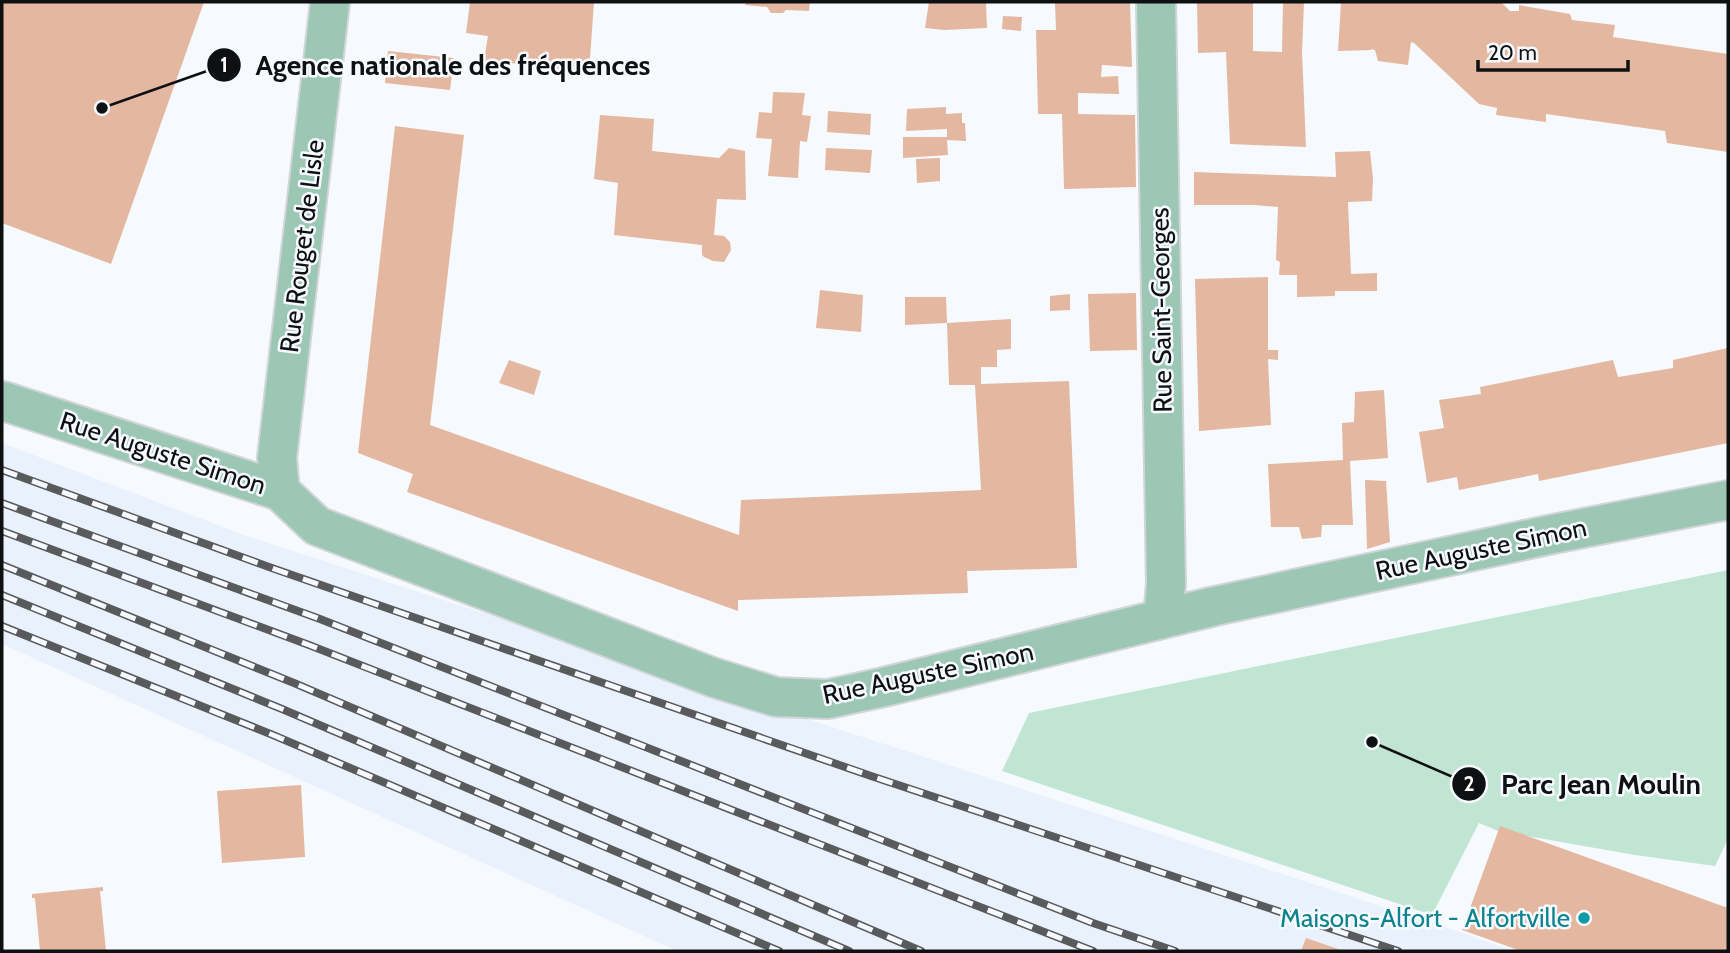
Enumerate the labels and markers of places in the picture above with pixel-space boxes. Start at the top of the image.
callout: Agence nationale des fréquences [207,40,665,89]
callout: Parc Jean Moulin [1452,759,1715,808]
place label: Maisons-Alfort - Alfortville [1280,902,1570,934]
marker: Maisons-Alfort - Alfortville [1576,910,1592,926]

